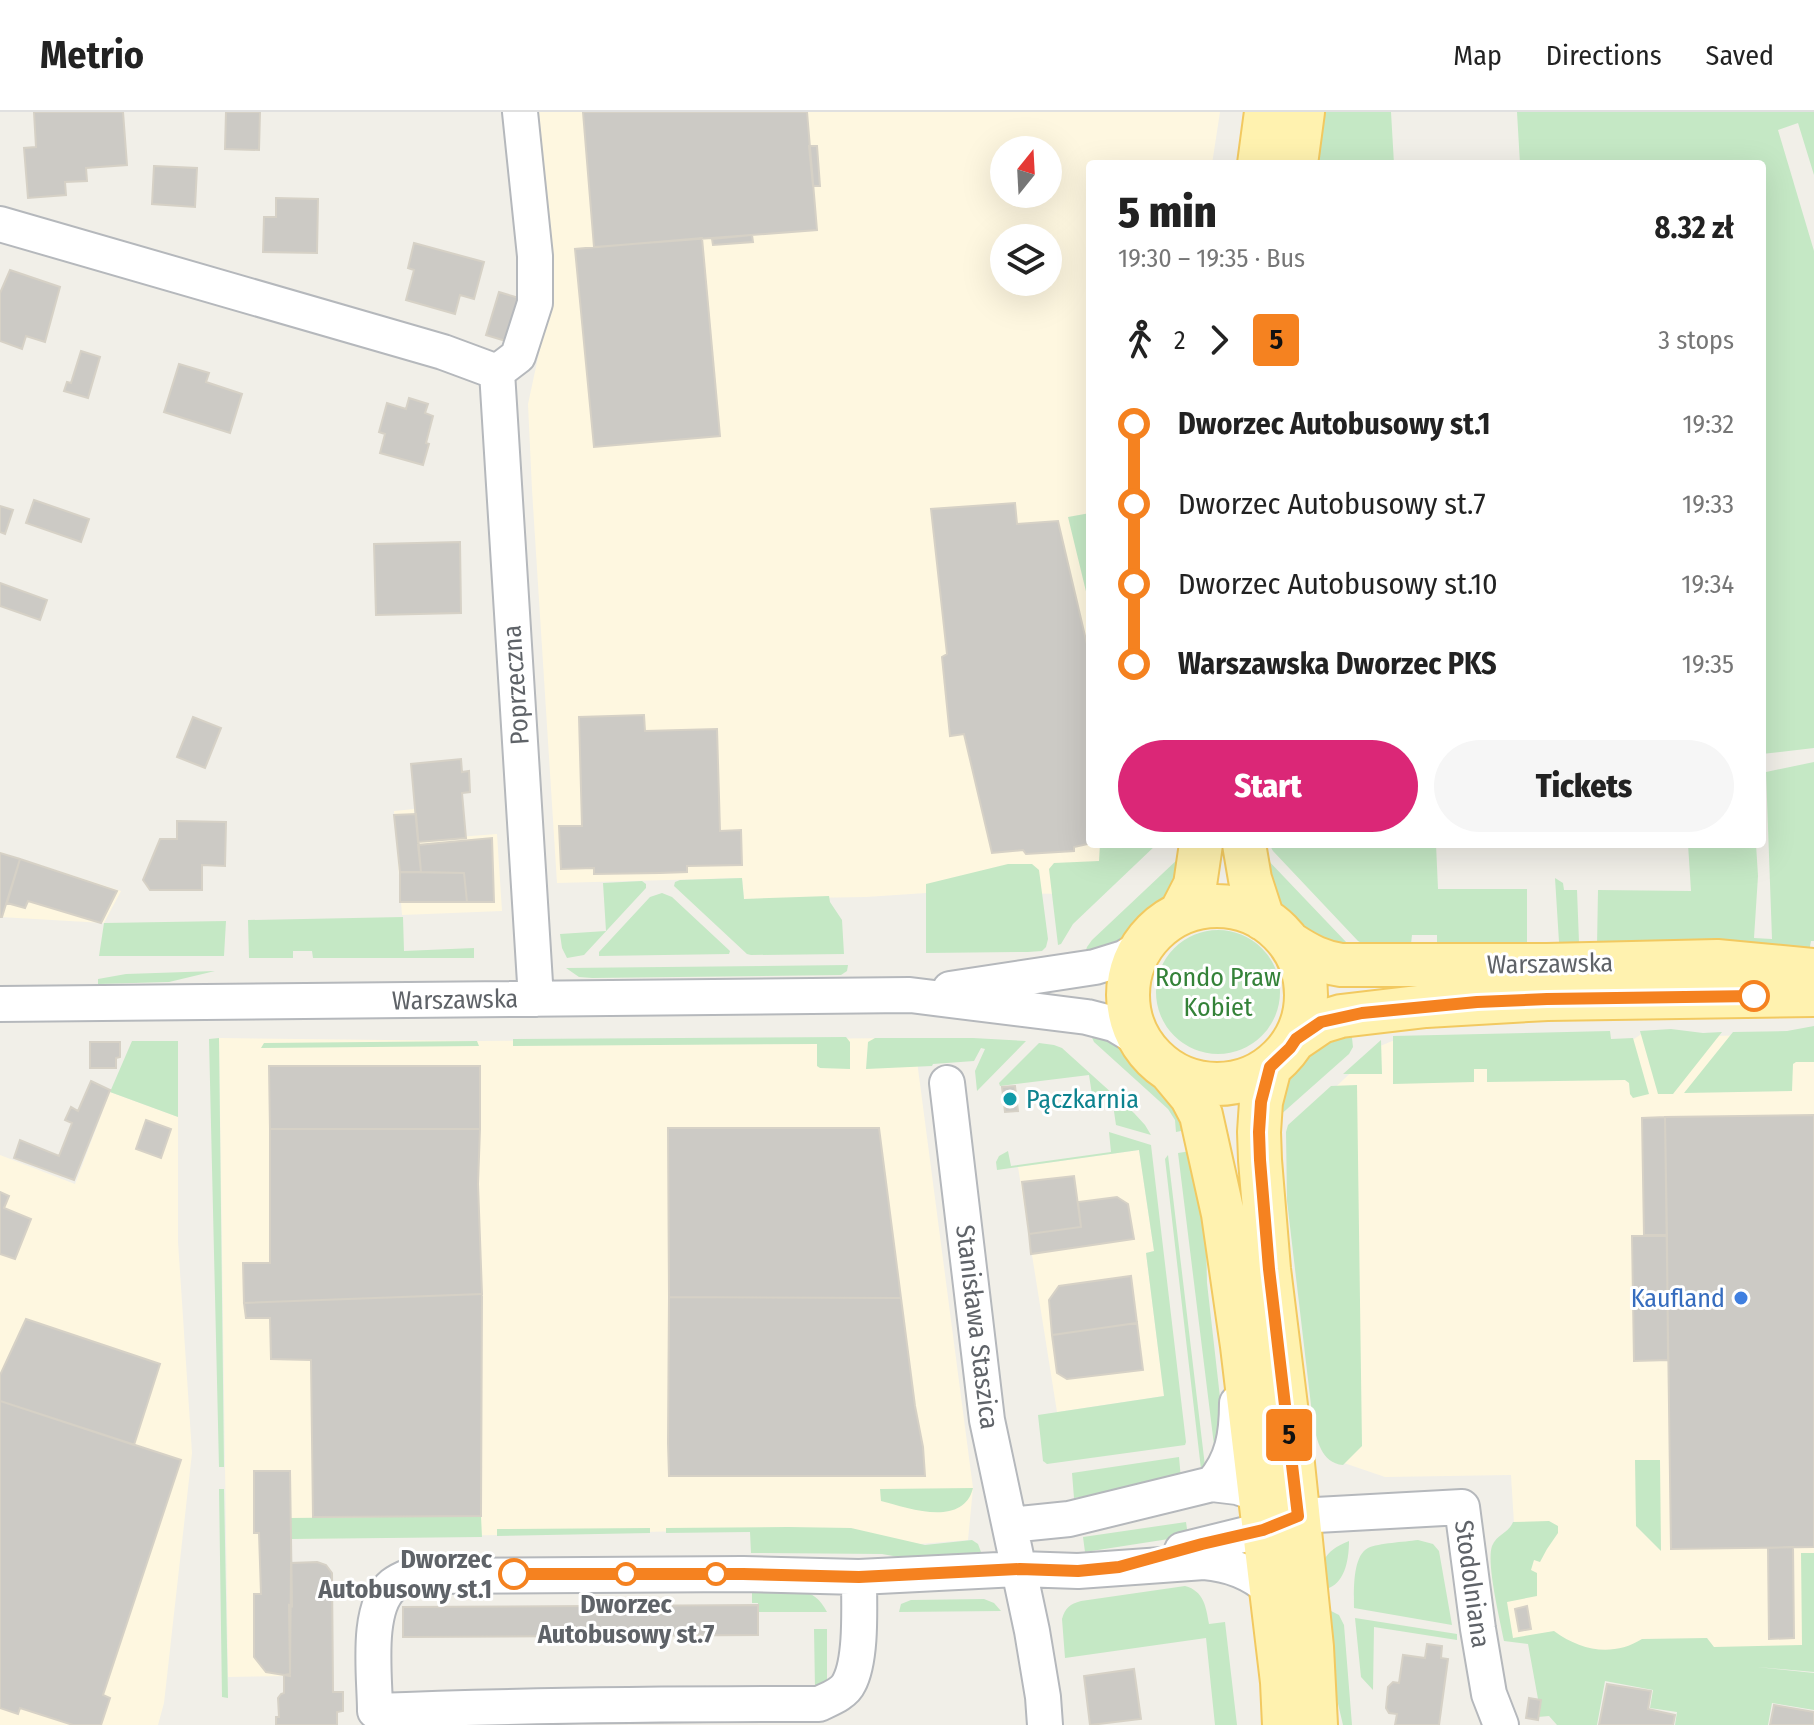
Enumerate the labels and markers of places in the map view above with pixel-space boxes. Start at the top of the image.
unlabelled marker [1739,981,1769,1011]
place label: Pączkarnia [1026,1084,1139,1115]
marker: Pączkarnia [1001,1090,1019,1108]
place label: Kaufland [1631,1283,1725,1314]
marker: Kaufland [1732,1289,1750,1307]
place label: Dworzec Autobusowy st.1 [317,1544,493,1605]
marker: Dworzec Autobusowy st.1 [499,1559,529,1589]
marker: Dworzec Autobusowy st.7 [615,1563,637,1585]
unlabelled marker [705,1563,727,1585]
place label: Dworzec Autobusowy st.7 [537,1589,714,1650]

